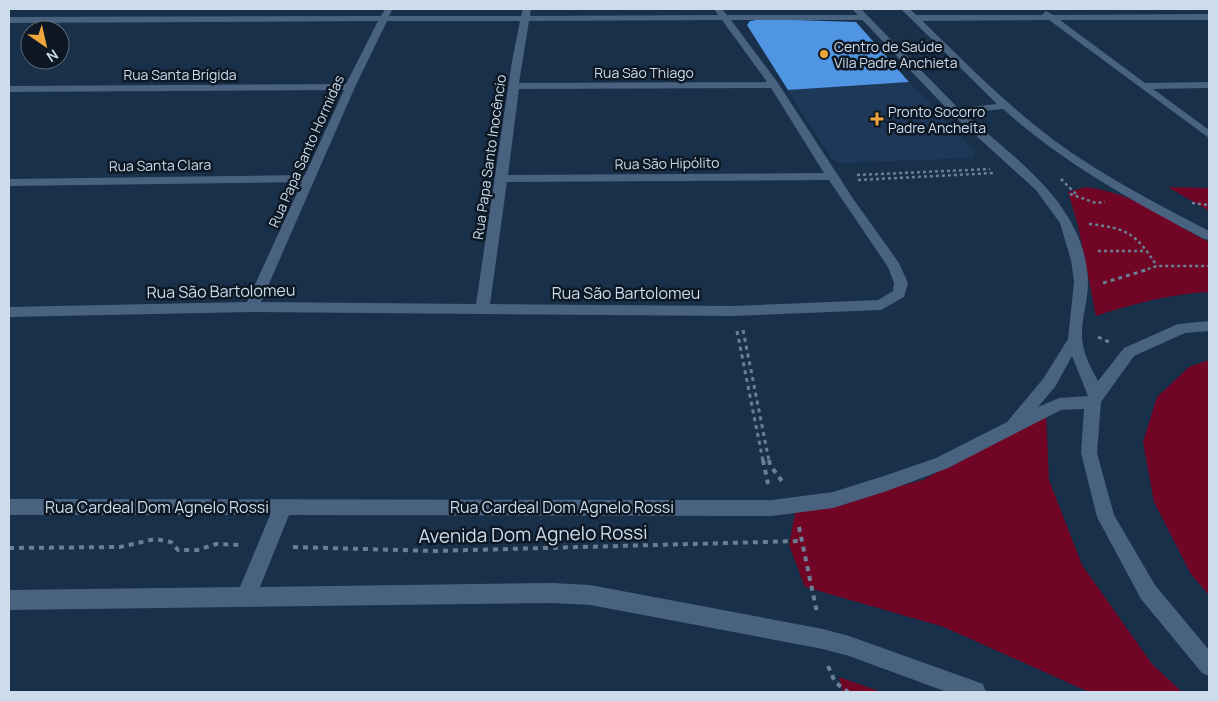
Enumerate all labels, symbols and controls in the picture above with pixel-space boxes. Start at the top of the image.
north arrow [20,20,70,70]
place label: Centro de Saúde Vila Padre Anchieta [834,37,957,72]
text: N [43,46,62,67]
marker: Centro de Saúde Vila Padre Anchieta [818,48,830,60]
street label: Rua São Thiago [594,63,694,82]
street label: Rua Santa Brígida [123,65,237,84]
street label: Rua Papa Santo Hormidas [264,72,348,230]
street label: Rua Papa Santo Inocêncio [468,73,510,241]
place label: Pronto Socorro Padre Ancheita [888,102,986,137]
marker: Pronto Socorro Padre Ancheita [870,112,884,126]
street label: Rua São Hipólito [614,153,720,173]
street label: Rua Santa Clara [109,155,211,175]
street label: Rua São Bartolomeu [146,279,296,303]
street label: Rua São Bartolomeu [552,282,700,304]
street label: Rua Cardeal Dom Agnelo Rossi [45,496,269,518]
street label: Rua Cardeal Dom Agnelo Rossi [450,496,674,518]
street label: Avenida Dom Agnelo Rossi [418,519,648,549]

